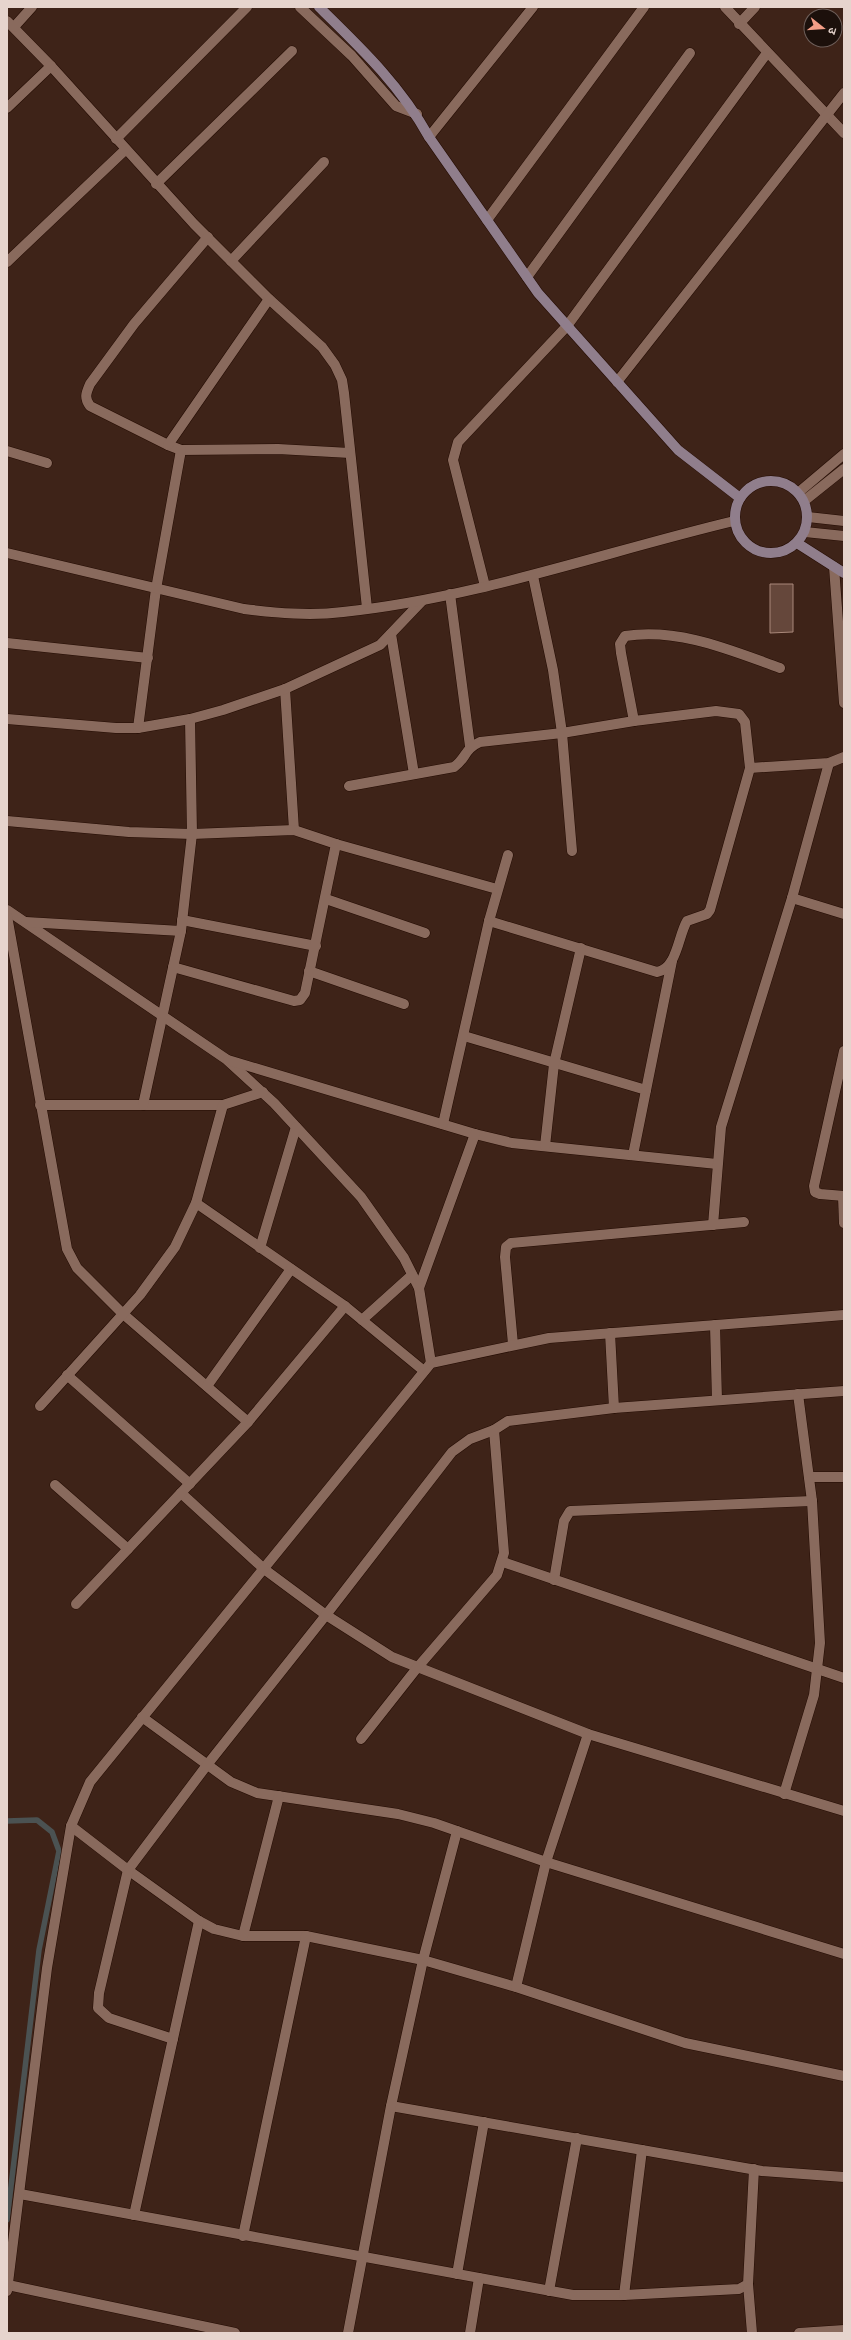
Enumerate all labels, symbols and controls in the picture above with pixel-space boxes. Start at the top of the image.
north arrow [803,8,843,48]
text: उ [824,26,839,36]

